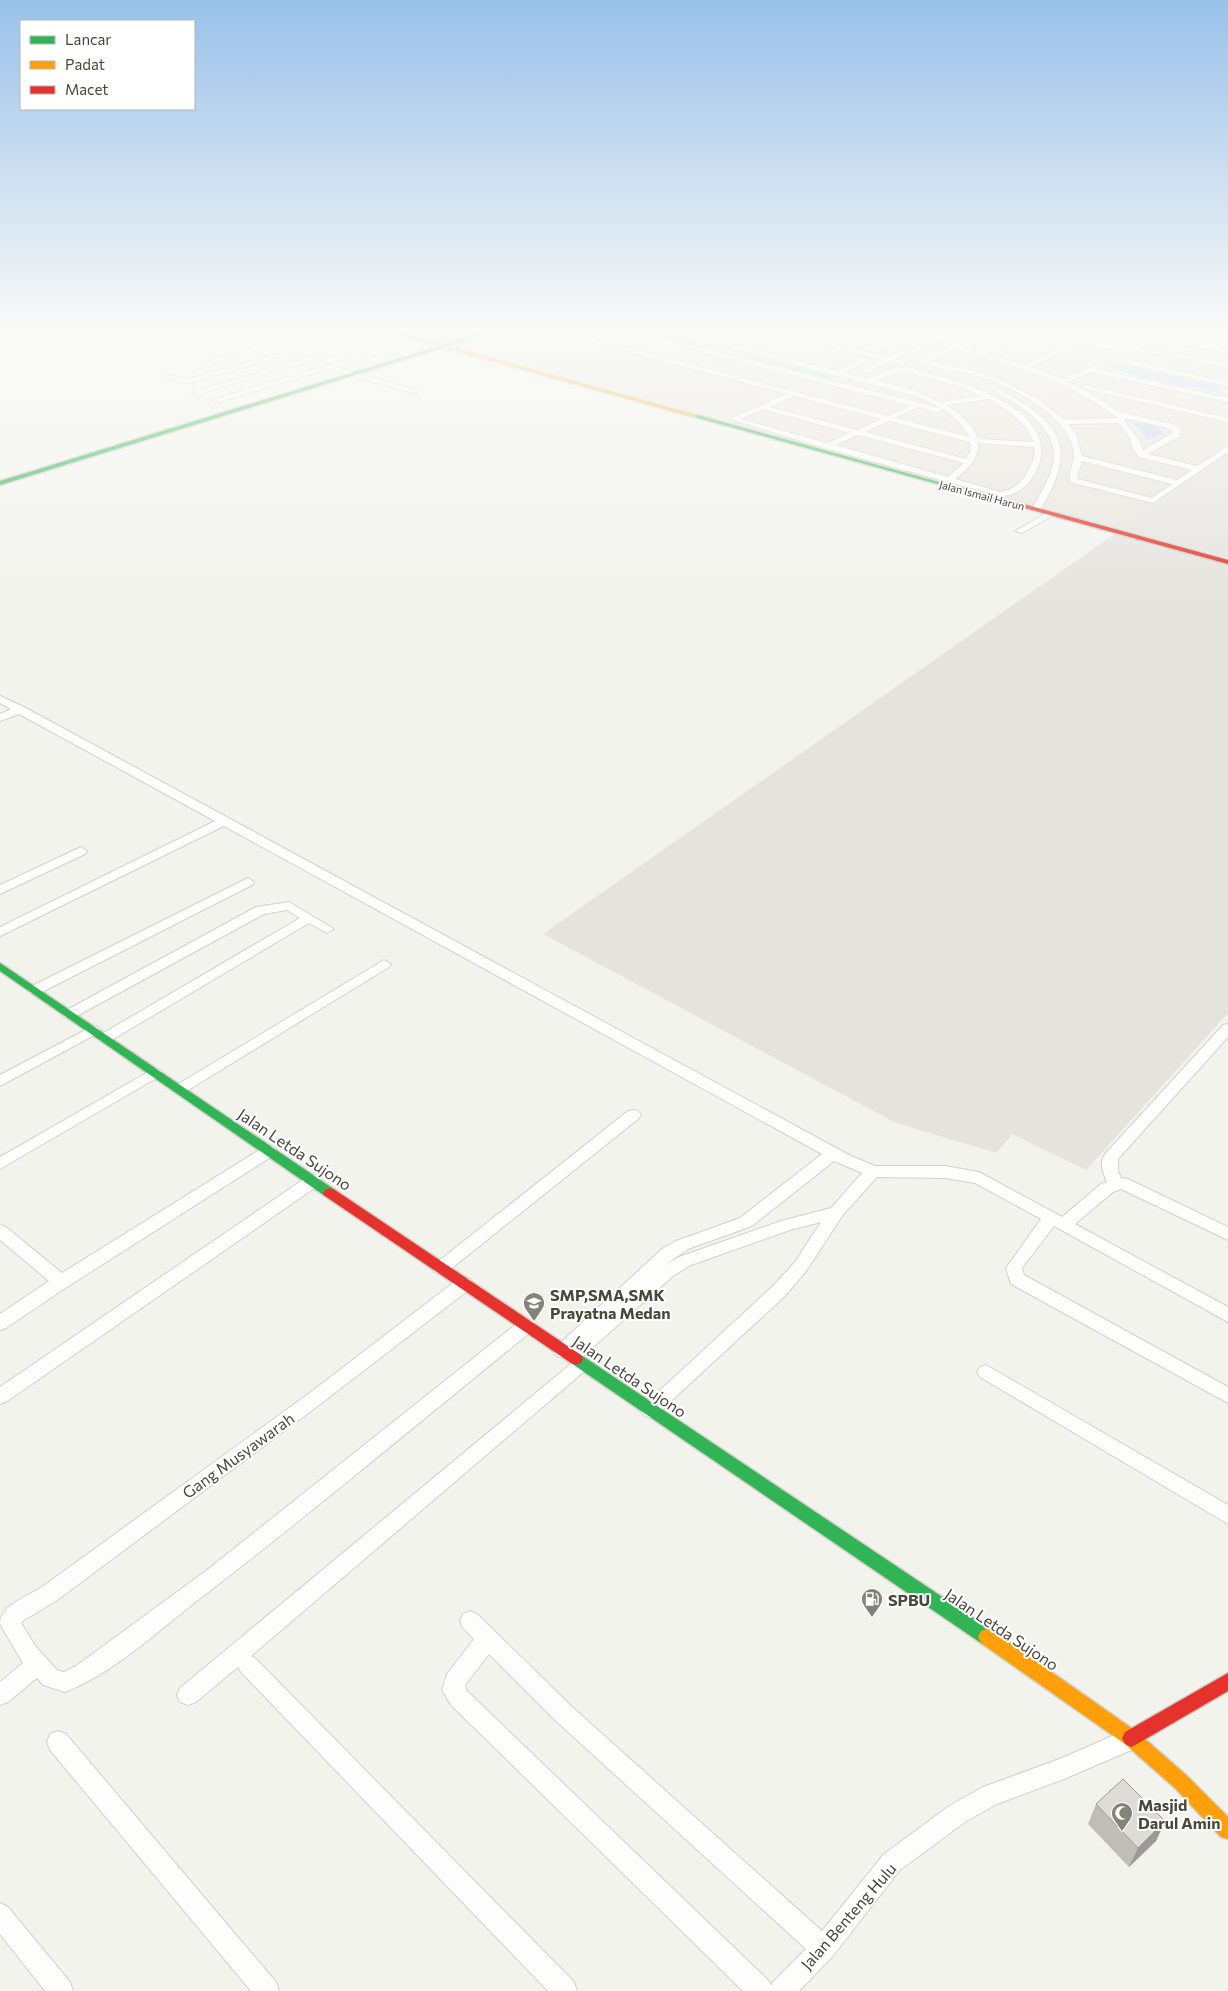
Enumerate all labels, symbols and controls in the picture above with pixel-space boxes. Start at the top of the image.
legend [20,20,195,110]
text: Lancar [65,30,111,48]
text: Padat [65,55,105,73]
text: Macet [65,80,108,98]
street label: Jalan Ismail Harun [938,477,1026,514]
street label: Jalan Letda Sujono [235,1104,355,1194]
place label: SMP,SMA,SMK Prayatna Medan [550,1285,670,1322]
school or university icon: SMP,SMA,SMK Prayatna Medan [522,1291,546,1322]
street label: Jalan Letda Sujono [570,1331,690,1421]
street label: Gang Musyawarah [178,1408,298,1502]
street label: Jalan Letda Sujono [942,1584,1062,1674]
fuel station icon: SPBU [860,1587,884,1618]
place label: SPBU [888,1590,930,1609]
place label: Masjid Darul Amin [1138,1795,1220,1832]
mosque icon: Masjid Darul Amin [1110,1801,1134,1832]
street label: Jalan Benteng Hulu [796,1859,900,1973]

